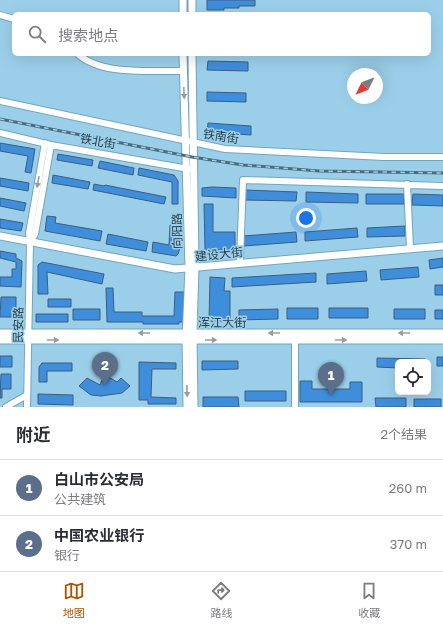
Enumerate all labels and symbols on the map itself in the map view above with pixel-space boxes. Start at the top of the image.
north arrow [347,68,383,104]
one-way arrow [181,87,187,100]
street label: 铁南街 [202,126,240,146]
street label: 铁北街 [79,130,117,152]
one-way arrow [34,175,40,188]
your location [296,208,316,228]
street label: 向阳路 [169,213,185,249]
street label: 建设大街 [194,244,244,264]
street label: 民安路 [10,307,26,343]
street label: 浑江大街 [198,315,246,330]
one-way arrow [137,330,150,336]
one-way arrow [267,330,280,336]
one-way arrow [397,330,410,336]
one-way arrow [47,337,60,343]
one-way arrow [205,337,218,343]
one-way arrow [335,337,348,343]
pin: 2 [92,352,118,385]
pin: 1 [318,362,344,395]
one-way arrow [183,385,190,397]

